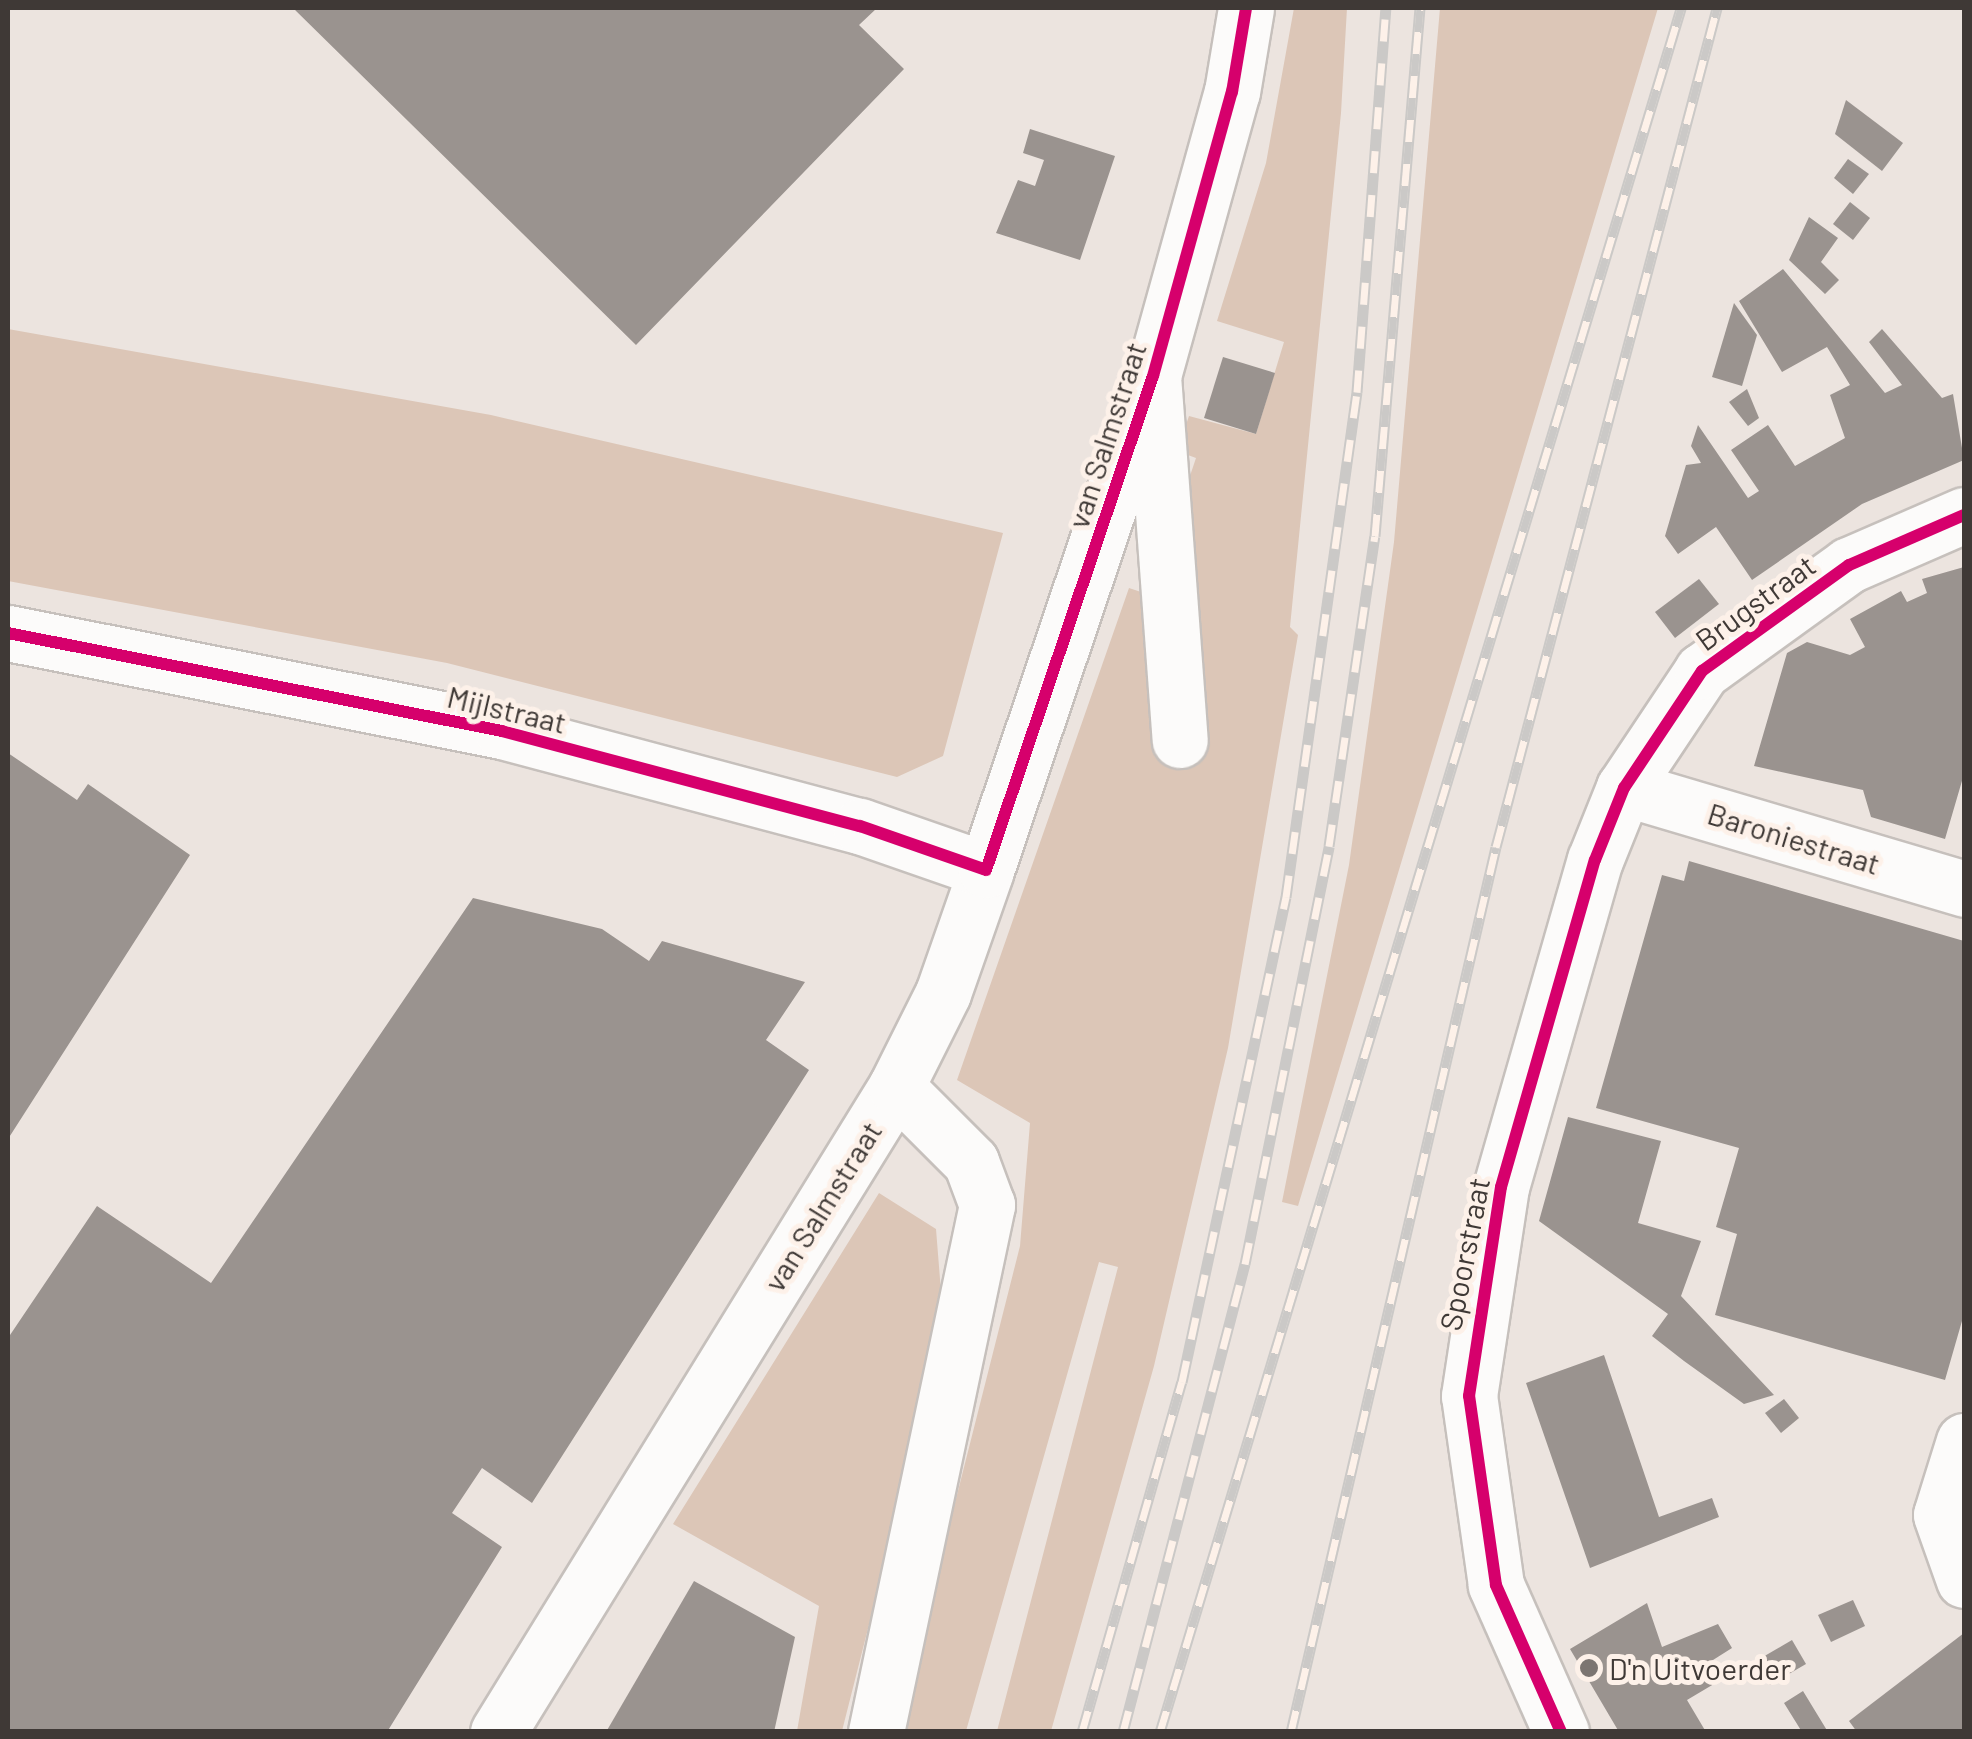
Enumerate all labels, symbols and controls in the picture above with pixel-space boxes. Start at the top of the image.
street label: van Salmstraat [1059,337,1153,533]
street label: Brugstraat [1688,547,1822,657]
street label: Mijlstraat [444,678,570,740]
street label: Baroniestraat [1704,795,1884,881]
street label: van Salmstraat [755,1114,889,1298]
street label: Spoorstraat [1432,1174,1496,1334]
place label: D'n Uitvoerder [1609,1650,1791,1686]
marker: D'n Uitvoerder [1578,1657,1600,1679]

